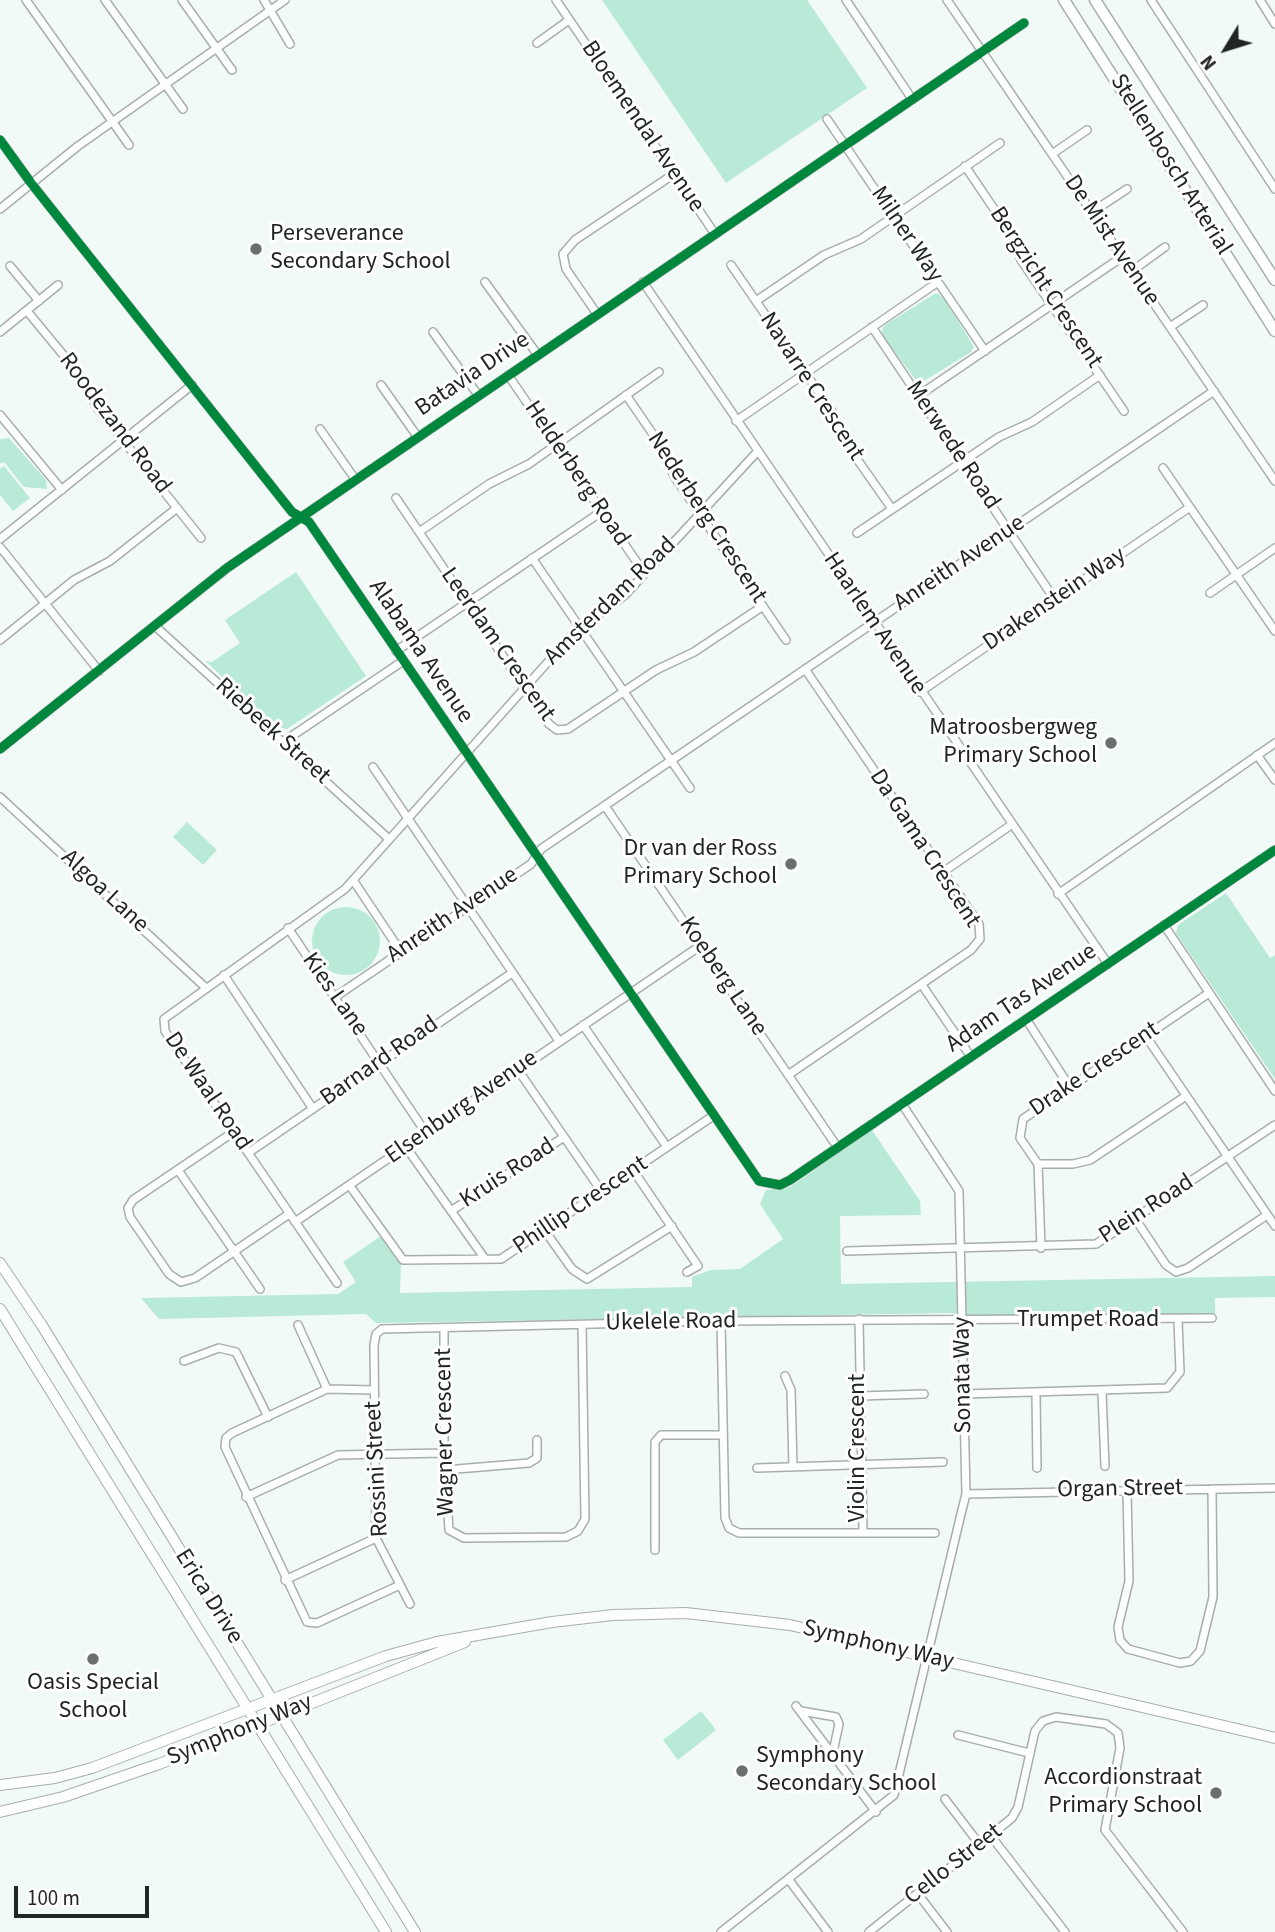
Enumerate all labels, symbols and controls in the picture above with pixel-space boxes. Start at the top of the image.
north arrow [1191,14,1261,84]
street label: Bloemendal Avenue [574,36,710,218]
text: N [1195,49,1224,76]
street label: Stellenbosch Arterial [1103,69,1237,261]
street label: De Mist Avenue [1057,170,1165,312]
street label: Milner Way [863,182,949,288]
street label: Bergzicht Crescent [982,202,1108,374]
place label: Perseverance Secondary School [270,221,451,277]
marker: Perseverance Secondary School [248,241,264,257]
street label: Navarre Crescent [752,307,870,467]
street label: Batavia Drive [410,326,536,424]
street label: Roodezand Road [52,348,176,500]
street label: Merwede Road [898,376,1006,516]
street label: Helderberg Road [517,396,635,552]
street label: Nederberg Crescent [640,427,772,609]
street label: Anreith Avenue [889,510,1031,618]
street label: Amsterdam Road [539,532,683,672]
street label: Drakenstein Way [978,542,1132,658]
street label: Haarlem Avenue [816,548,932,700]
street label: Leerdam Crescent [433,563,561,727]
street label: Alabama Avenue [361,575,479,729]
street label: Riebeek Street [208,673,336,791]
place label: Matroosbergweg Primary School [929,715,1097,771]
marker: Matroosbergweg Primary School [1103,735,1119,751]
street label: Da Gama Crescent [862,765,986,933]
place label: Dr van der Ross Primary School [623,836,777,892]
street label: Algoa Lane [54,844,154,940]
marker: Dr van der Ross Primary School [783,856,799,872]
street label: Anreith Avenue [382,862,524,970]
street label: Koeberg Lane [672,912,772,1042]
street label: Adam Tas Avenue [941,938,1103,1060]
street label: Kies Lane [295,948,373,1042]
street label: Barnard Road [315,1011,445,1113]
street label: Drake Crescent [1025,1016,1165,1124]
street label: De Waal Road [157,1027,257,1157]
street label: Elsenburg Avenue [380,1045,544,1171]
street label: Kruis Road [455,1133,561,1215]
street label: Phillip Crescent [508,1150,654,1262]
street label: Plein Road [1094,1169,1200,1251]
street label: Ukelele Road [605,1307,737,1339]
street label: Trumpet Road [1017,1307,1159,1335]
street label: Sonata Way [949,1316,979,1434]
street label: Wagner Crescent [430,1348,462,1516]
street label: Violin Crescent [845,1374,873,1522]
street label: Rossini Street [360,1400,396,1538]
street label: Organ Street [1057,1475,1183,1505]
street label: Erica Drive [168,1544,248,1650]
street label: Symphony Way [800,1615,956,1677]
marker: Oasis Special School [85,1651,101,1667]
place label: Oasis Special School [27,1670,159,1726]
street label: Symphony Way [163,1689,317,1773]
place label: Symphony Secondary School [756,1743,937,1799]
marker: Symphony Secondary School [734,1763,750,1779]
place label: Accordionstraat Primary School [1044,1765,1202,1821]
marker: Accordionstraat Primary School [1208,1785,1224,1801]
street label: Cello Street [900,1818,1008,1912]
scale bar [18,1872,152,1916]
text: 100 m [27,1883,80,1913]

